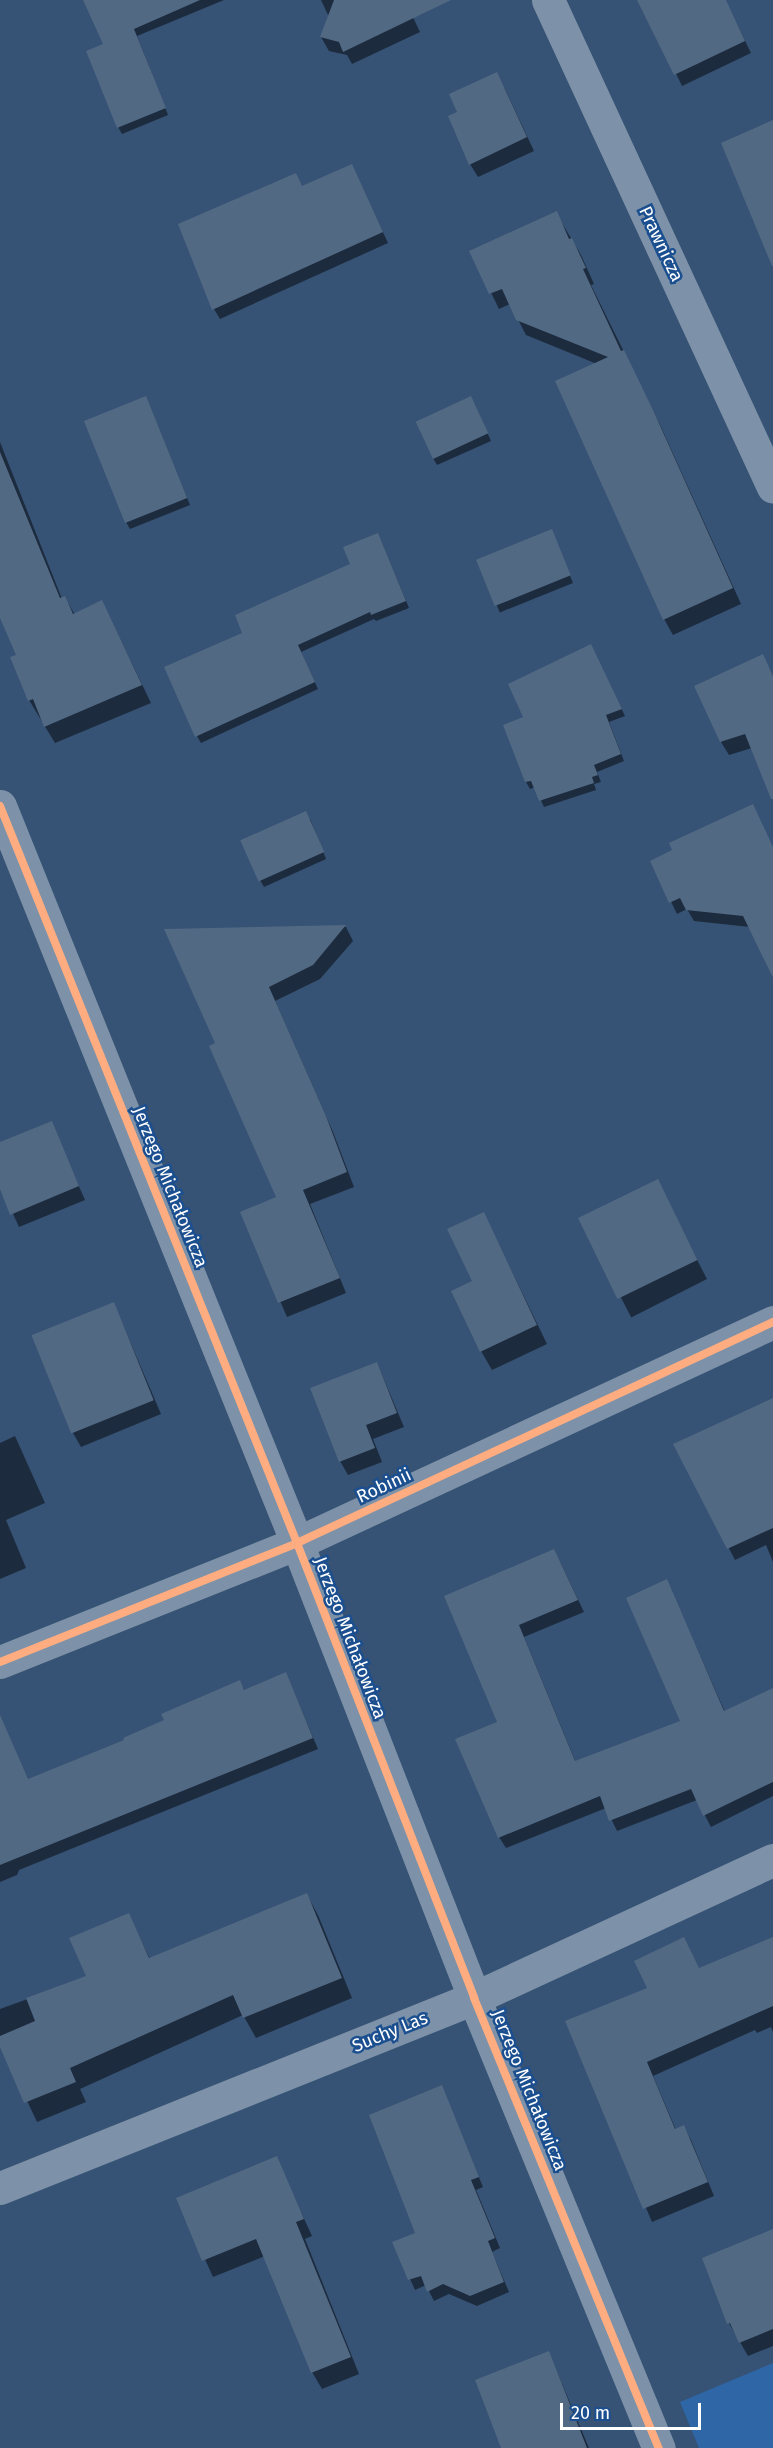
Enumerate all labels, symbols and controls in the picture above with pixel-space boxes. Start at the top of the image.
street label: Prawnicza [634,203,688,285]
street label: Jerzego Michałowicza [128,1103,212,1271]
street label: Robinii [353,1464,415,1508]
street label: Jerzego Michałowicza [309,1554,391,1722]
street label: Jerzego Michałowicza [487,2006,571,2174]
street label: Suchy Las [349,2007,431,2057]
scale bar [563,2391,704,2429]
text: 20 m [571,2402,610,2424]

